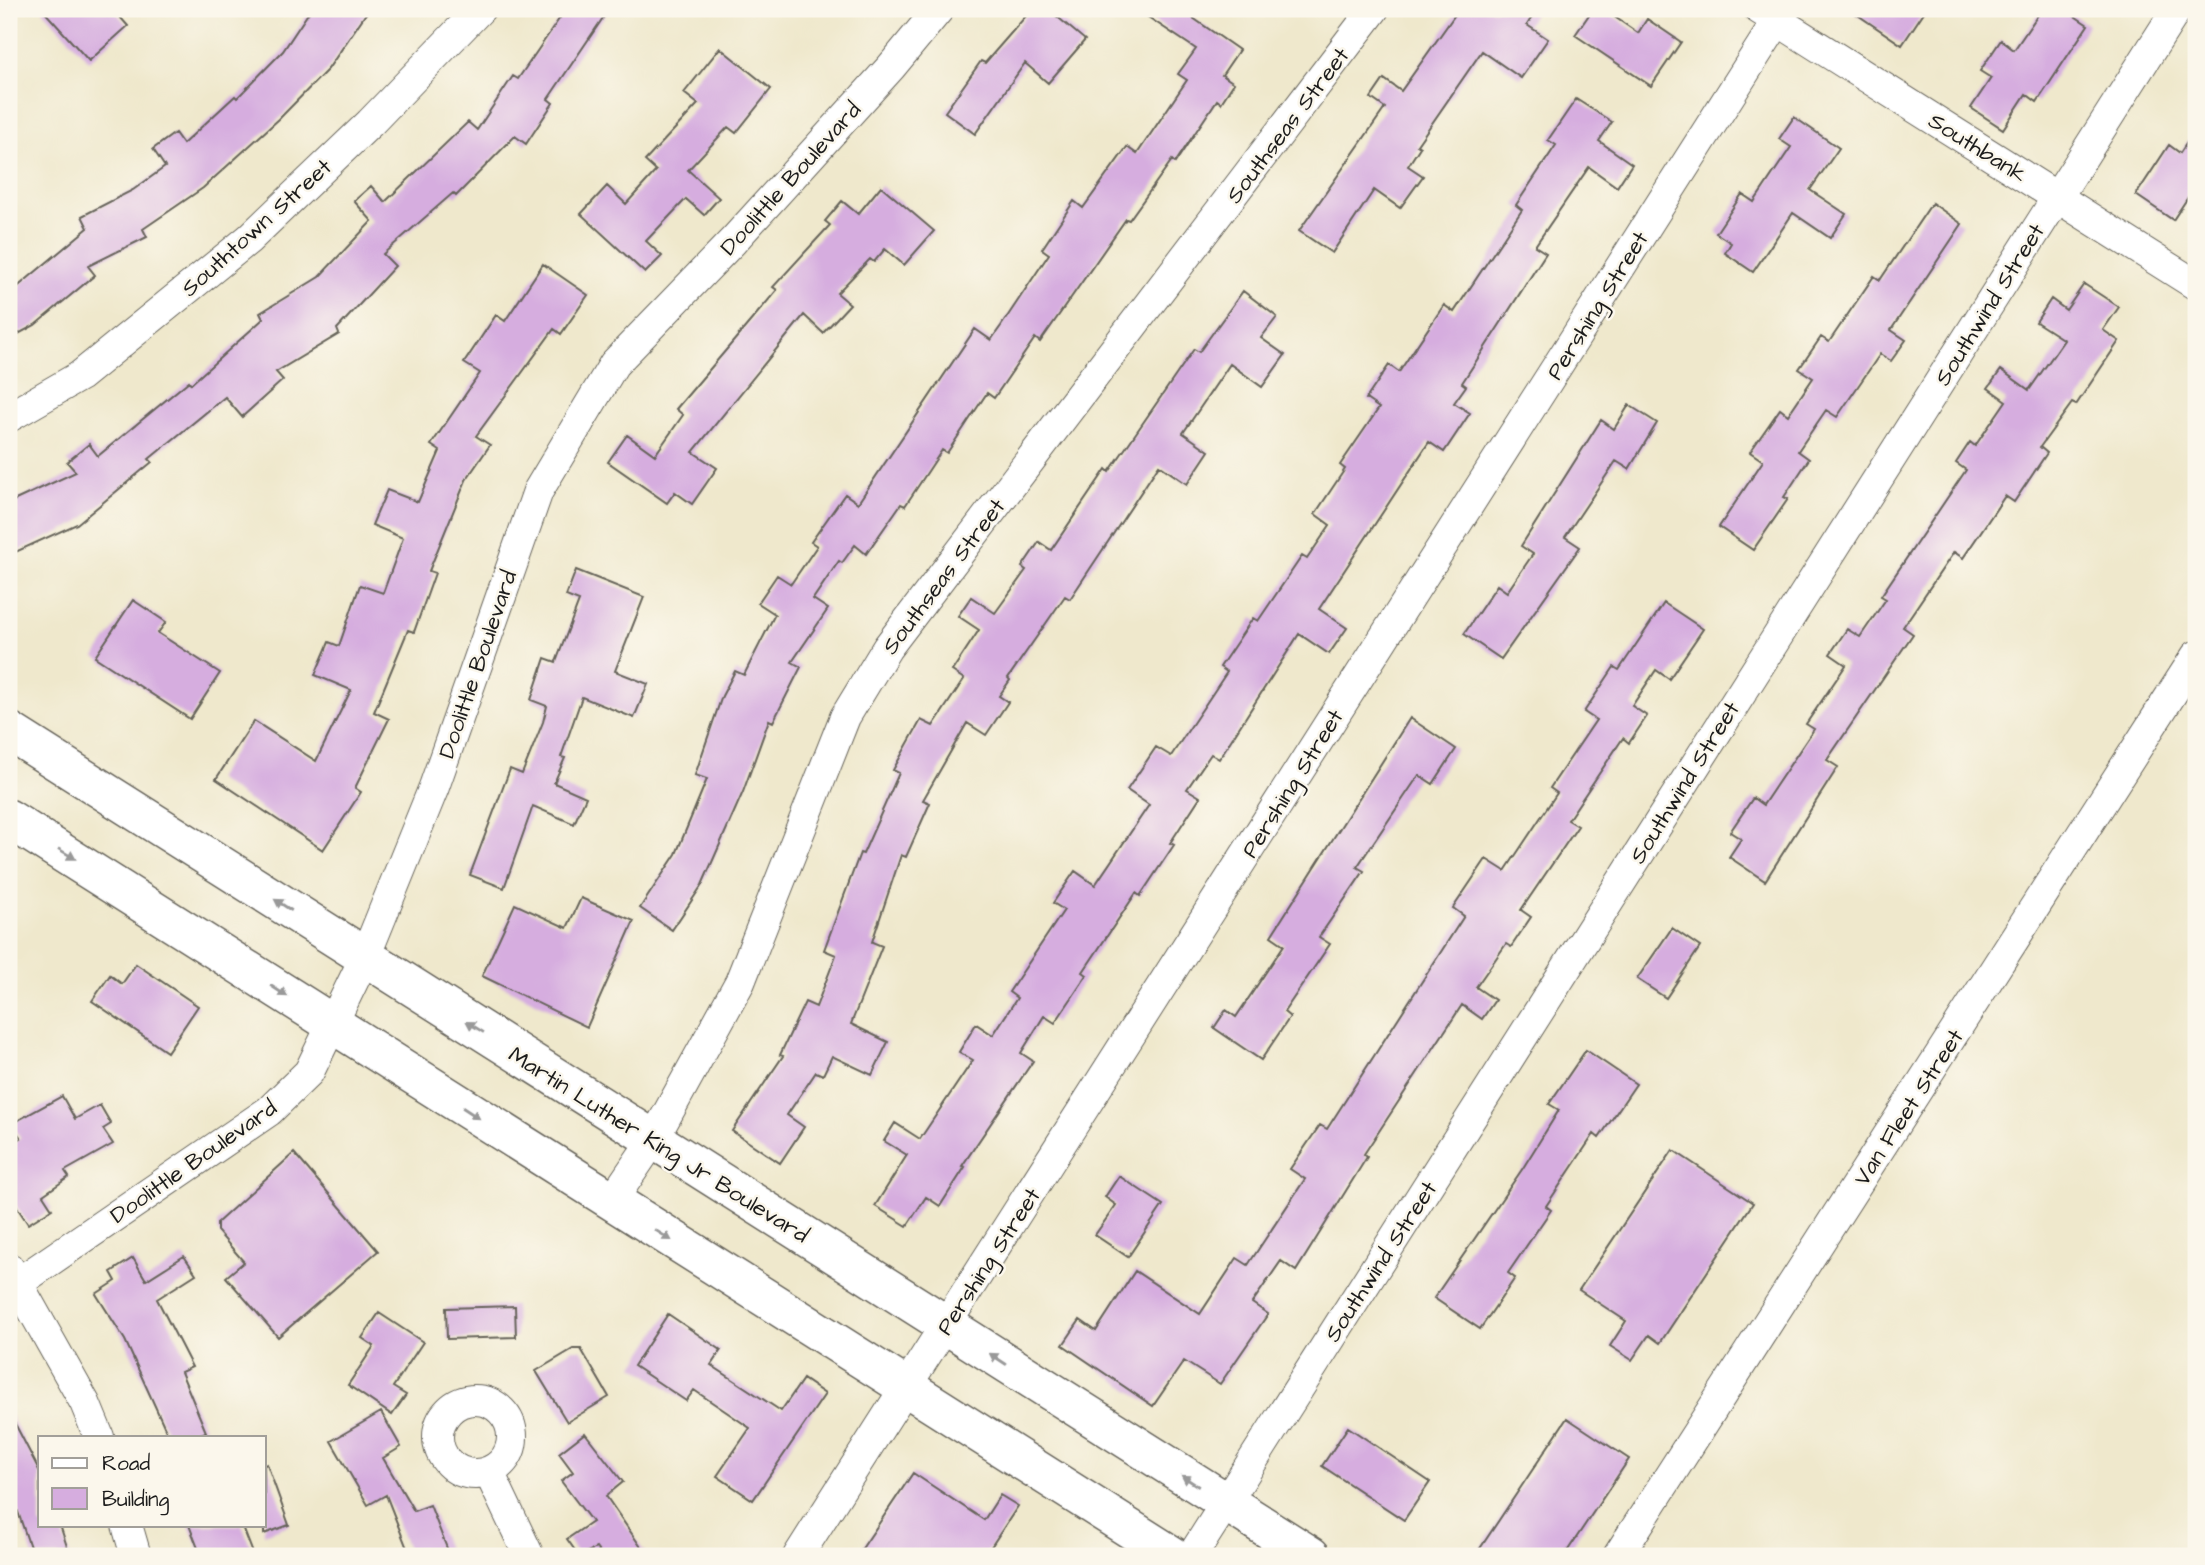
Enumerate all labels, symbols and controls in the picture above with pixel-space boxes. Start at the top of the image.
street label: Southseas Street [1219,41,1357,210]
street label: Doolittle Boulevard [713,95,869,263]
street label: Southbank [1922,105,2033,191]
street label: Southtown Street [174,151,339,304]
street label: Southwind Street [1927,217,2053,392]
street label: Pershing Street [1539,224,1658,387]
street label: Southseas Street [875,492,1013,661]
street label: Doolittle Boulevard [431,566,525,763]
street label: Southwind Street [1622,695,1748,870]
street label: Pershing Street [1234,702,1353,865]
one-way arrow [58,848,77,861]
one-way arrow [274,898,293,911]
one-way arrow [269,984,289,997]
one-way arrow [466,1021,485,1034]
street label: Van Fleet Street [1846,1022,1972,1192]
street label: Martin Luther King Jr Boulevard [502,1039,815,1252]
street label: Doolittle Boulevard [104,1092,284,1231]
one-way arrow [461,1106,480,1119]
street label: Southwind Street [1317,1174,1445,1348]
street label: Pershing Street [929,1181,1050,1342]
one-way arrow [653,1229,672,1242]
one-way arrow [989,1353,1008,1366]
legend [38,1436,266,1526]
text: Road [102,1449,150,1478]
one-way arrow [1180,1475,1200,1488]
text: Building [102,1485,170,1516]

